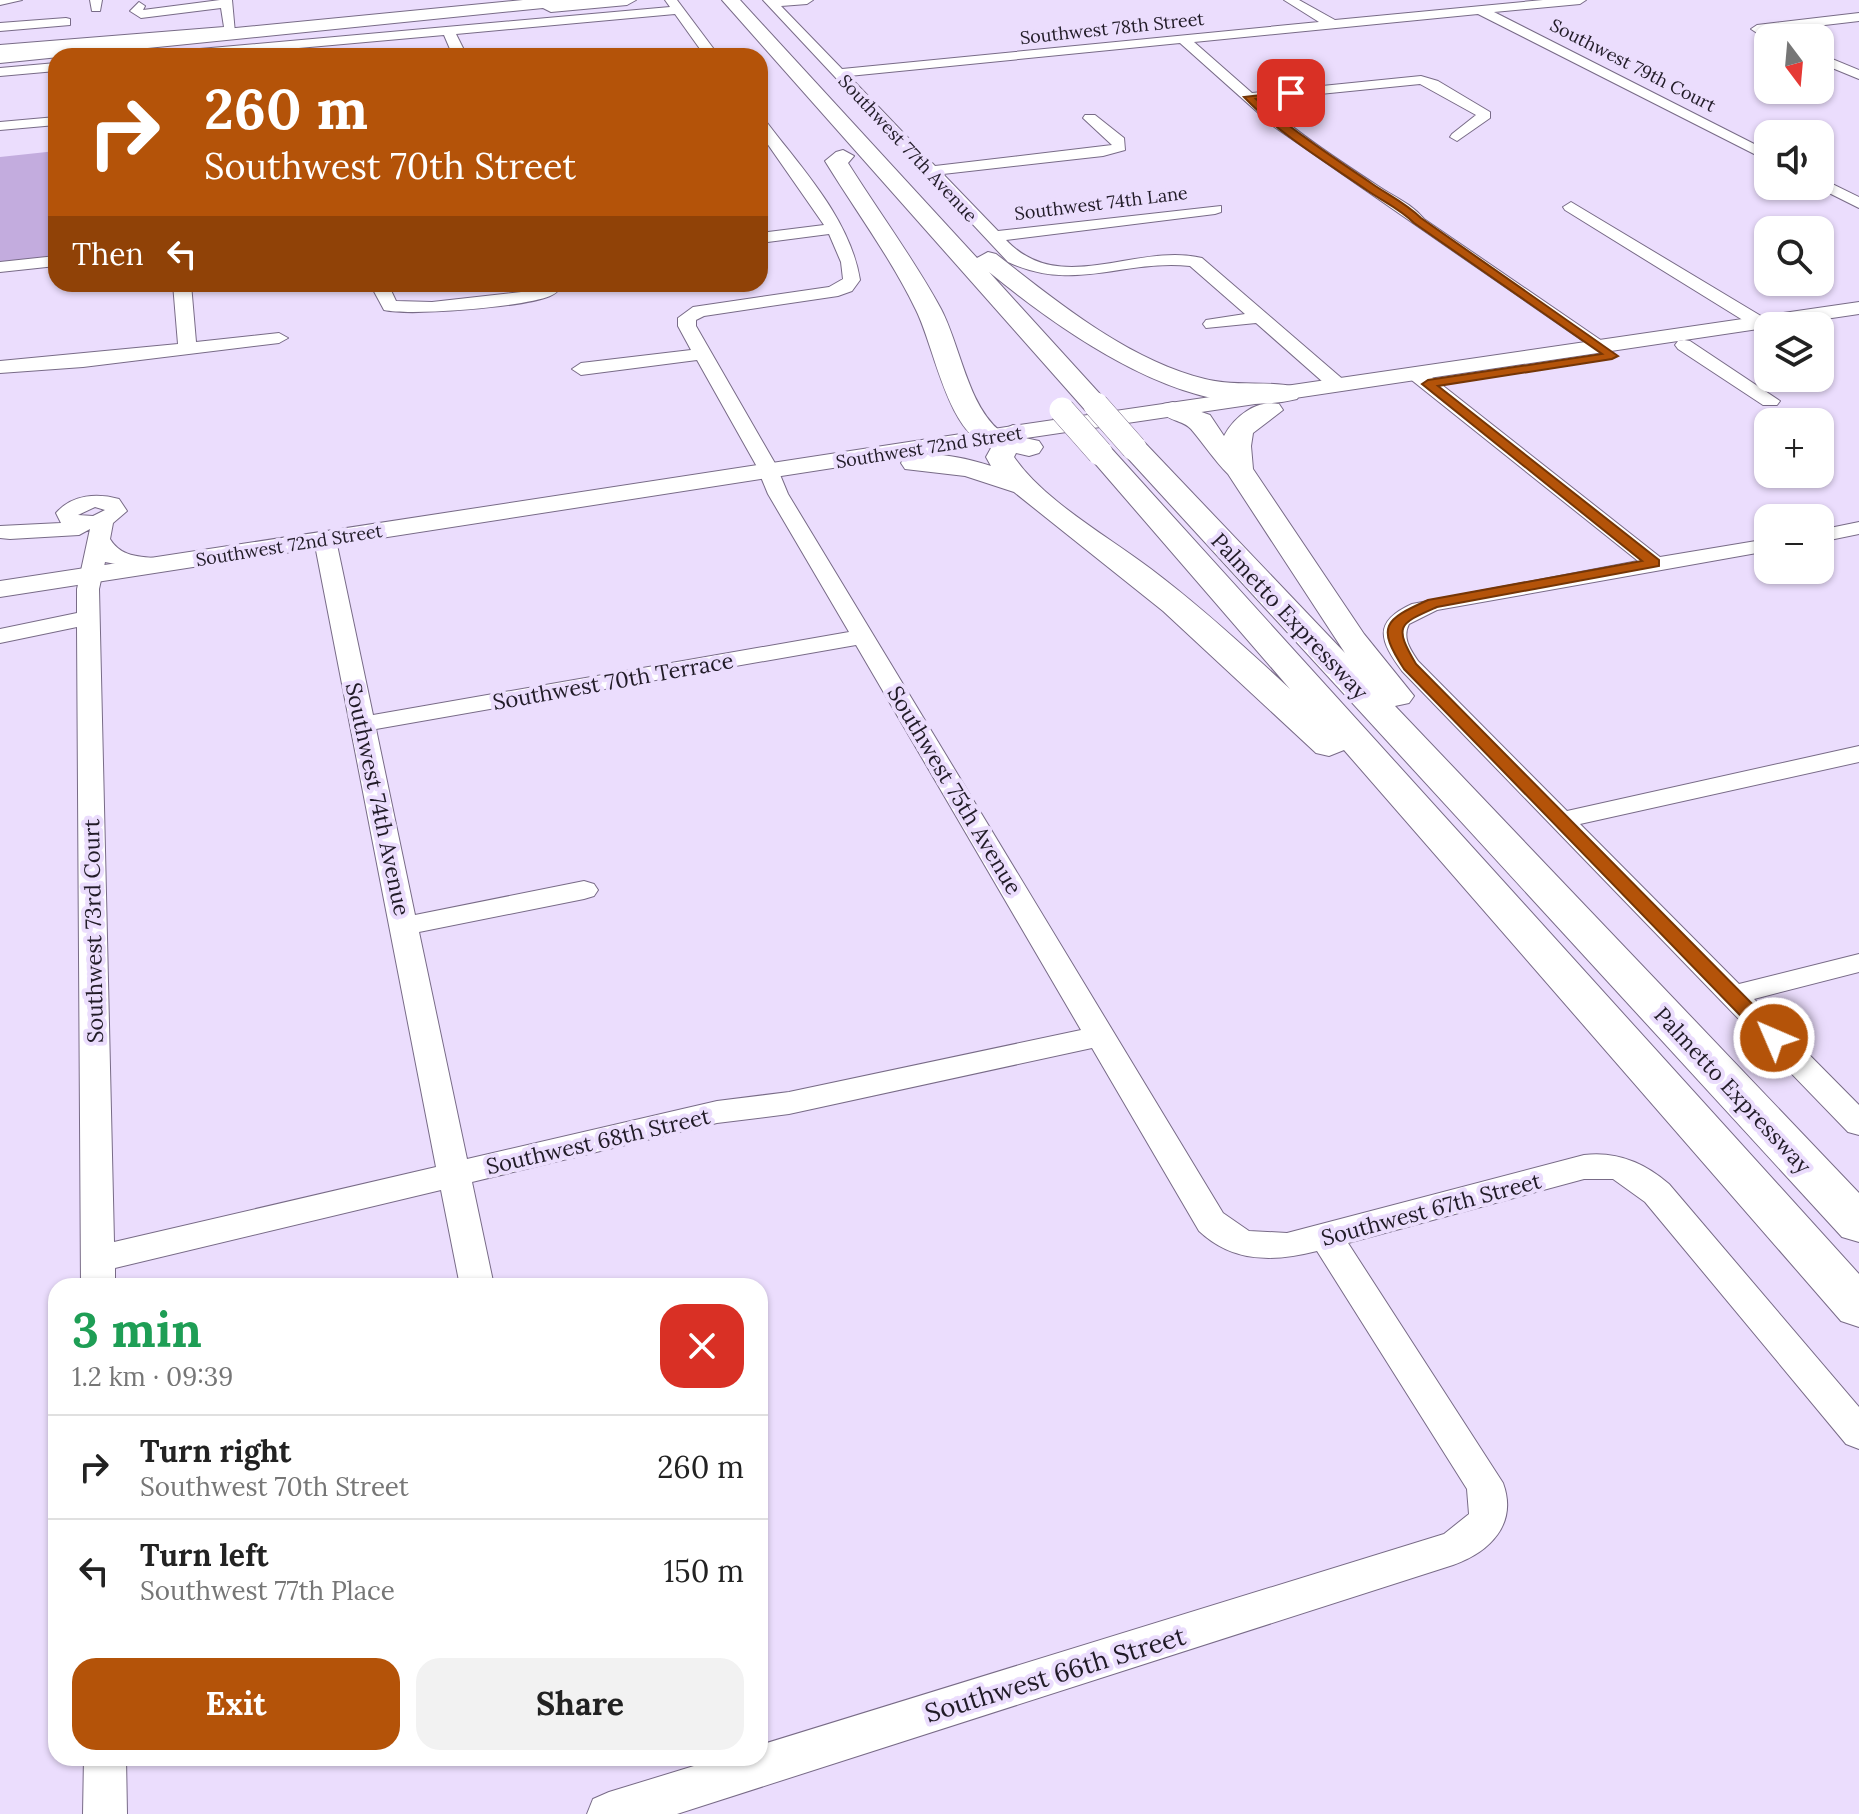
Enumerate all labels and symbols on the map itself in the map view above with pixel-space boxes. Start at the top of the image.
street label: Southwest 78th Street [1019,7,1205,49]
street label: Southwest 79th Court [1546,13,1720,117]
north arrow [1754,24,1834,104]
pin [1257,59,1325,127]
street label: Southwest 77th Avenue [834,69,982,227]
street label: Southwest 74th Lane [1013,181,1189,225]
street label: Southwest 72nd Street [834,421,1024,473]
street label: Southwest 72nd Street [194,519,384,571]
street label: Palmetto Expressway [1205,527,1375,706]
street label: Southwest 70th Terrace [491,646,736,716]
street label: Southwest 74th Avenue [340,680,416,918]
street label: Southwest 75th Avenue [882,681,1028,899]
street label: Southwest 73rd Court [77,818,109,1043]
position arrow [1732,996,1816,1080]
street label: Palmetto Expressway [1648,1001,1818,1180]
street label: Southwest 68th Street [483,1102,713,1180]
street label: Southwest 67th Street [1318,1166,1544,1252]
street label: Southwest 66th Street [921,1619,1189,1729]

